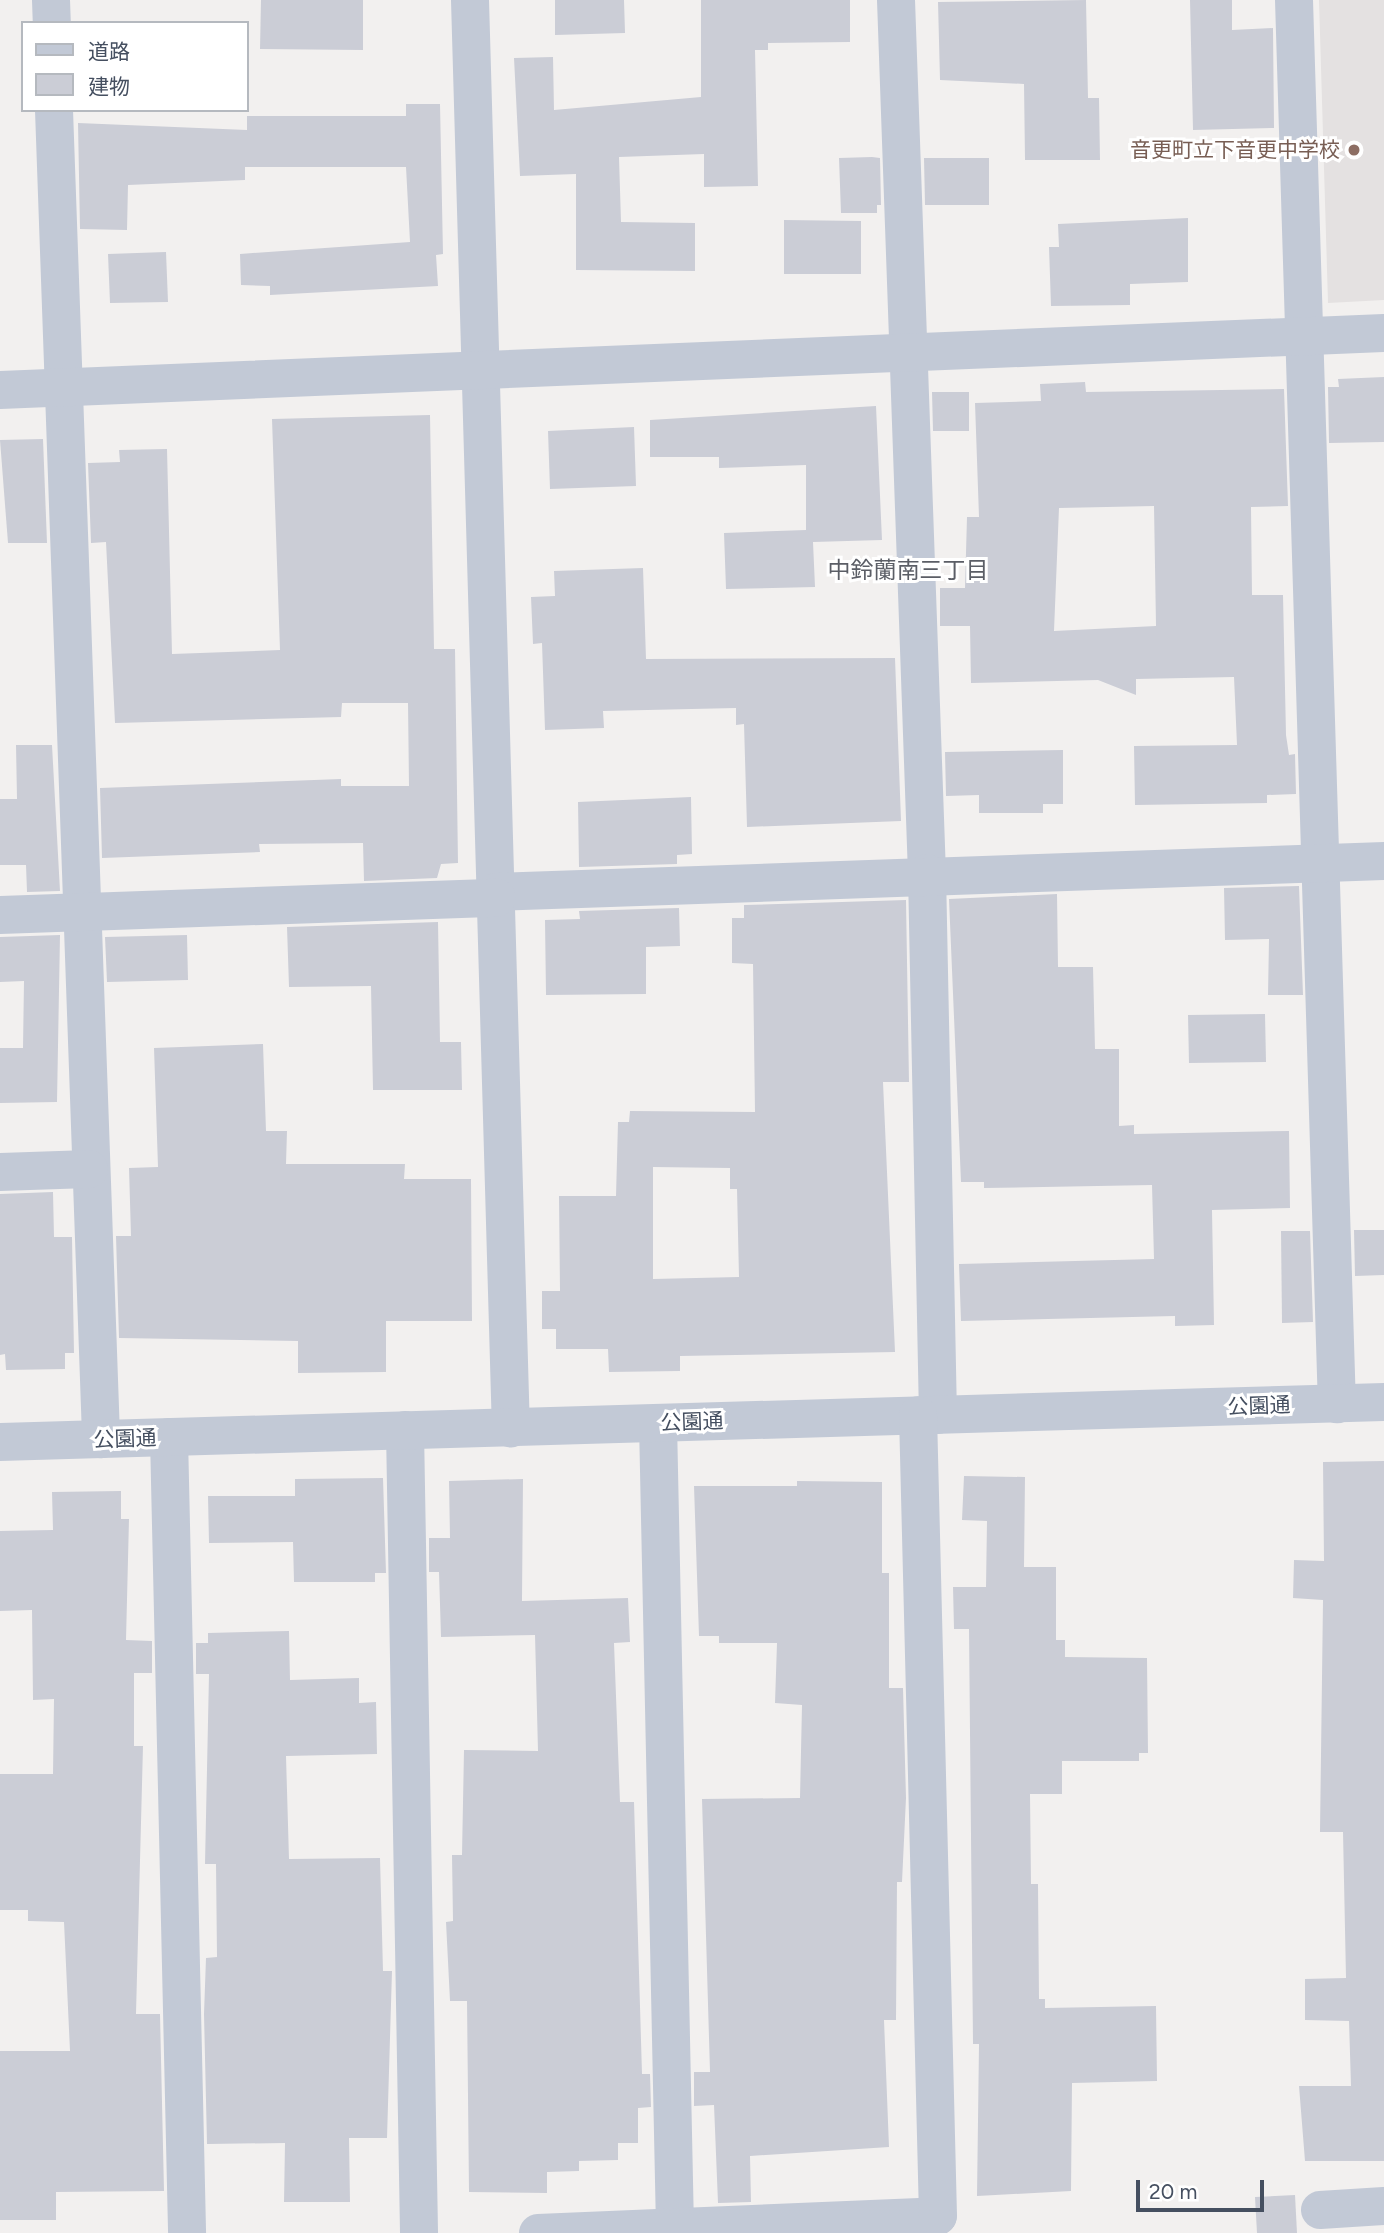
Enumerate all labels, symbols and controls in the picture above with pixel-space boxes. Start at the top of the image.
legend [21,21,248,112]
text: 道路 [88,39,130,64]
text: 建物 [88,74,130,99]
place label: 音更町立下音更中学校 [1130,137,1340,163]
marker: 音更町立下音更中学校 [1346,142,1362,158]
district label: 中鈴蘭南三丁目 [828,556,988,584]
street label: 公園通 [1227,1392,1291,1420]
street label: 公園通 [660,1408,724,1436]
street label: 公園通 [93,1425,157,1453]
scale bar [1139,2166,1267,2210]
text: 20 m [1149,2179,1197,2204]

